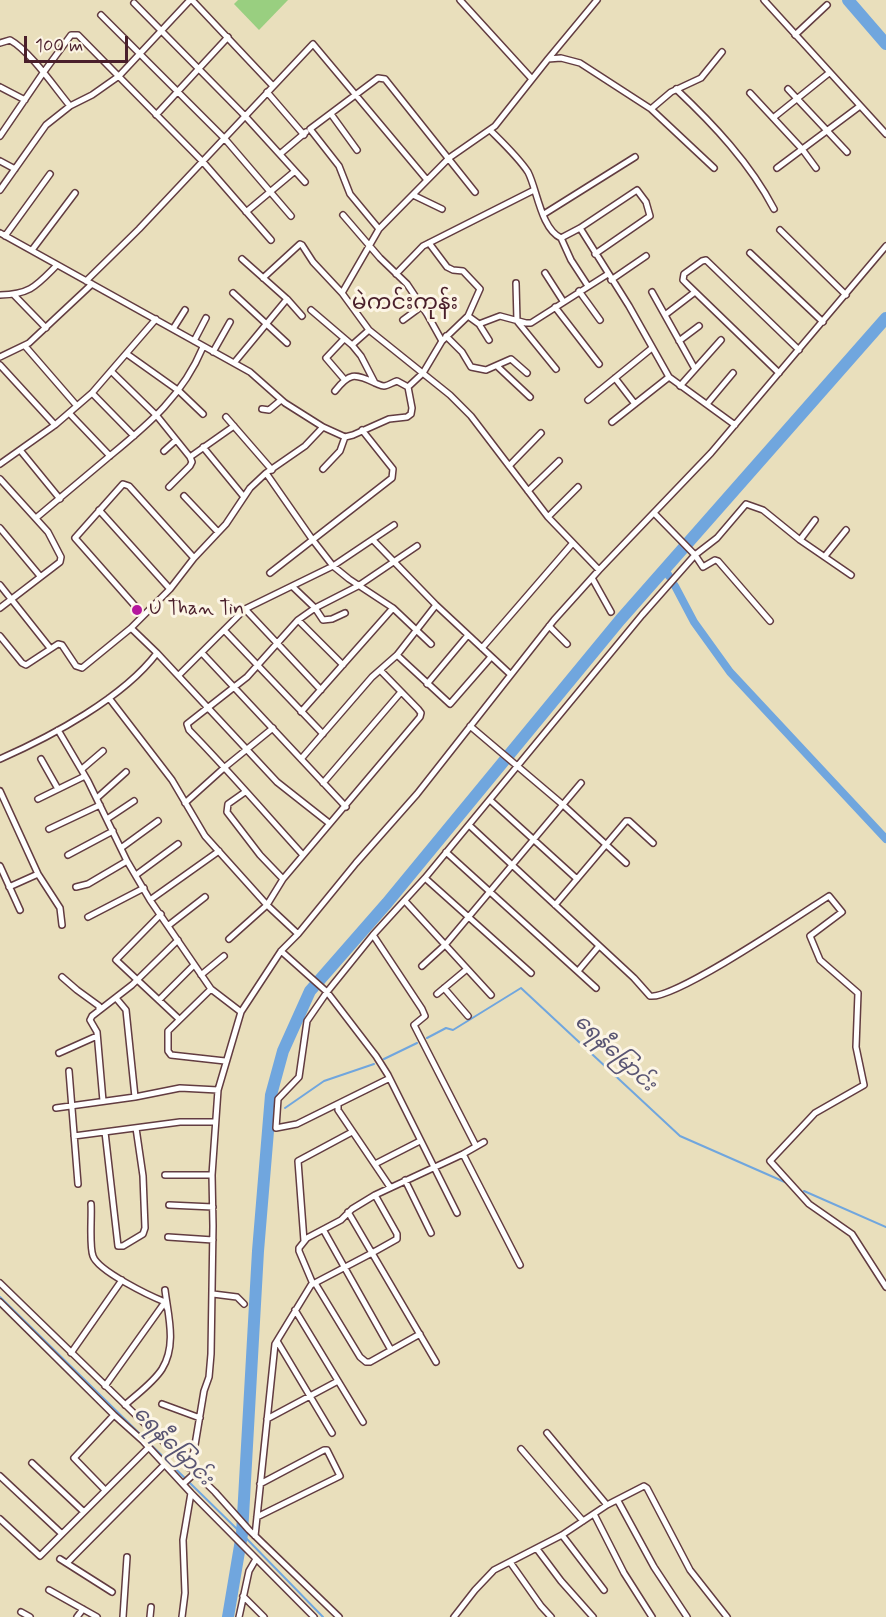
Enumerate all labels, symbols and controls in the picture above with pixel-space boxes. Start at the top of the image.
scale bar [27,24,130,62]
text: 100 m [35,34,83,58]
district label: မဲကင်းကုန်း [352,291,458,317]
place label: U Than Tin [149,598,244,622]
marker: U Than Tin [130,603,144,617]
water label: ရေနီမြောင်း [568,1010,660,1098]
water label: ရေနီမြောင်း [127,1402,217,1492]

